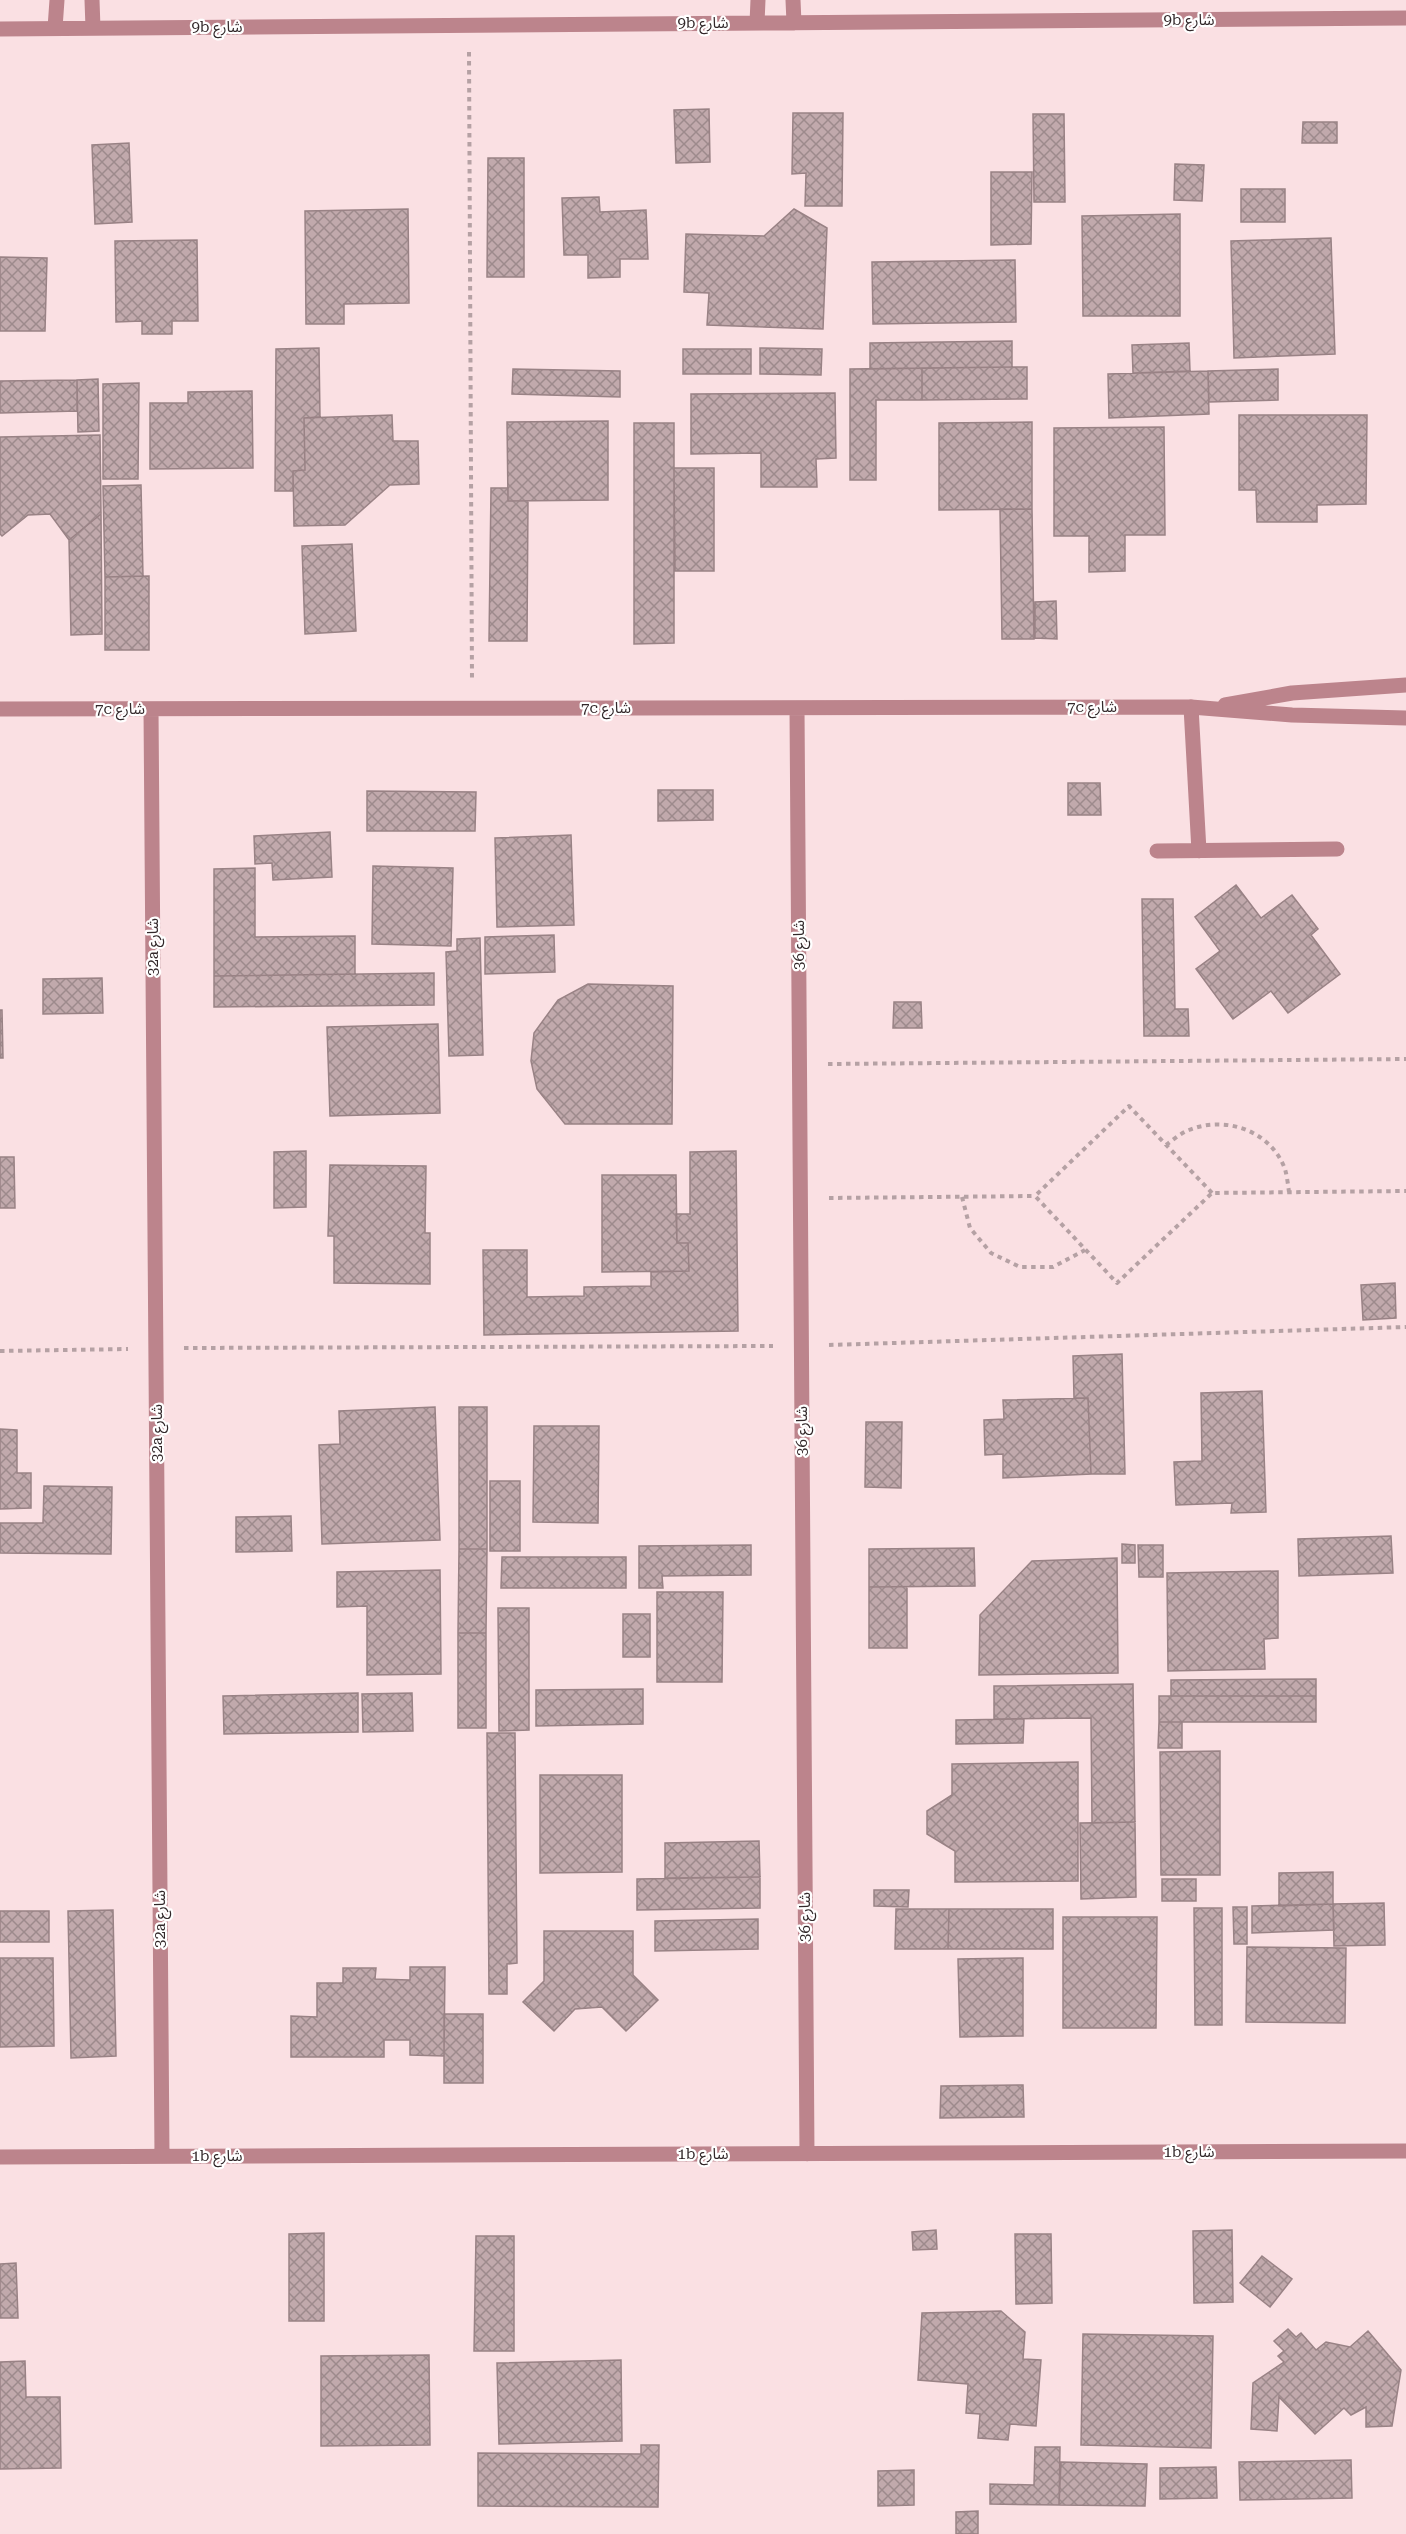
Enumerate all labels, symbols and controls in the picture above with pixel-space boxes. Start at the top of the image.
street label: 9b شارع [1163,11,1215,32]
street label: 9b شارع [677,14,729,35]
street label: 9b شارع [191,18,243,39]
street label: 7c شارع [1067,698,1117,719]
street label: 7c شارع [581,699,631,720]
street label: 7c شارع [95,700,145,721]
street label: 32a شارع [144,918,165,976]
street label: شارع 36 [790,920,811,970]
street label: 32a شارع [148,1404,169,1462]
street label: شارع 36 [793,1406,814,1456]
street label: 32a شارع [151,1890,172,1948]
street label: شارع 36 [796,1892,817,1942]
street label: 1b شارع [1163,2143,1215,2164]
street label: 1b شارع [677,2145,729,2166]
street label: 1b شارع [191,2147,243,2168]

